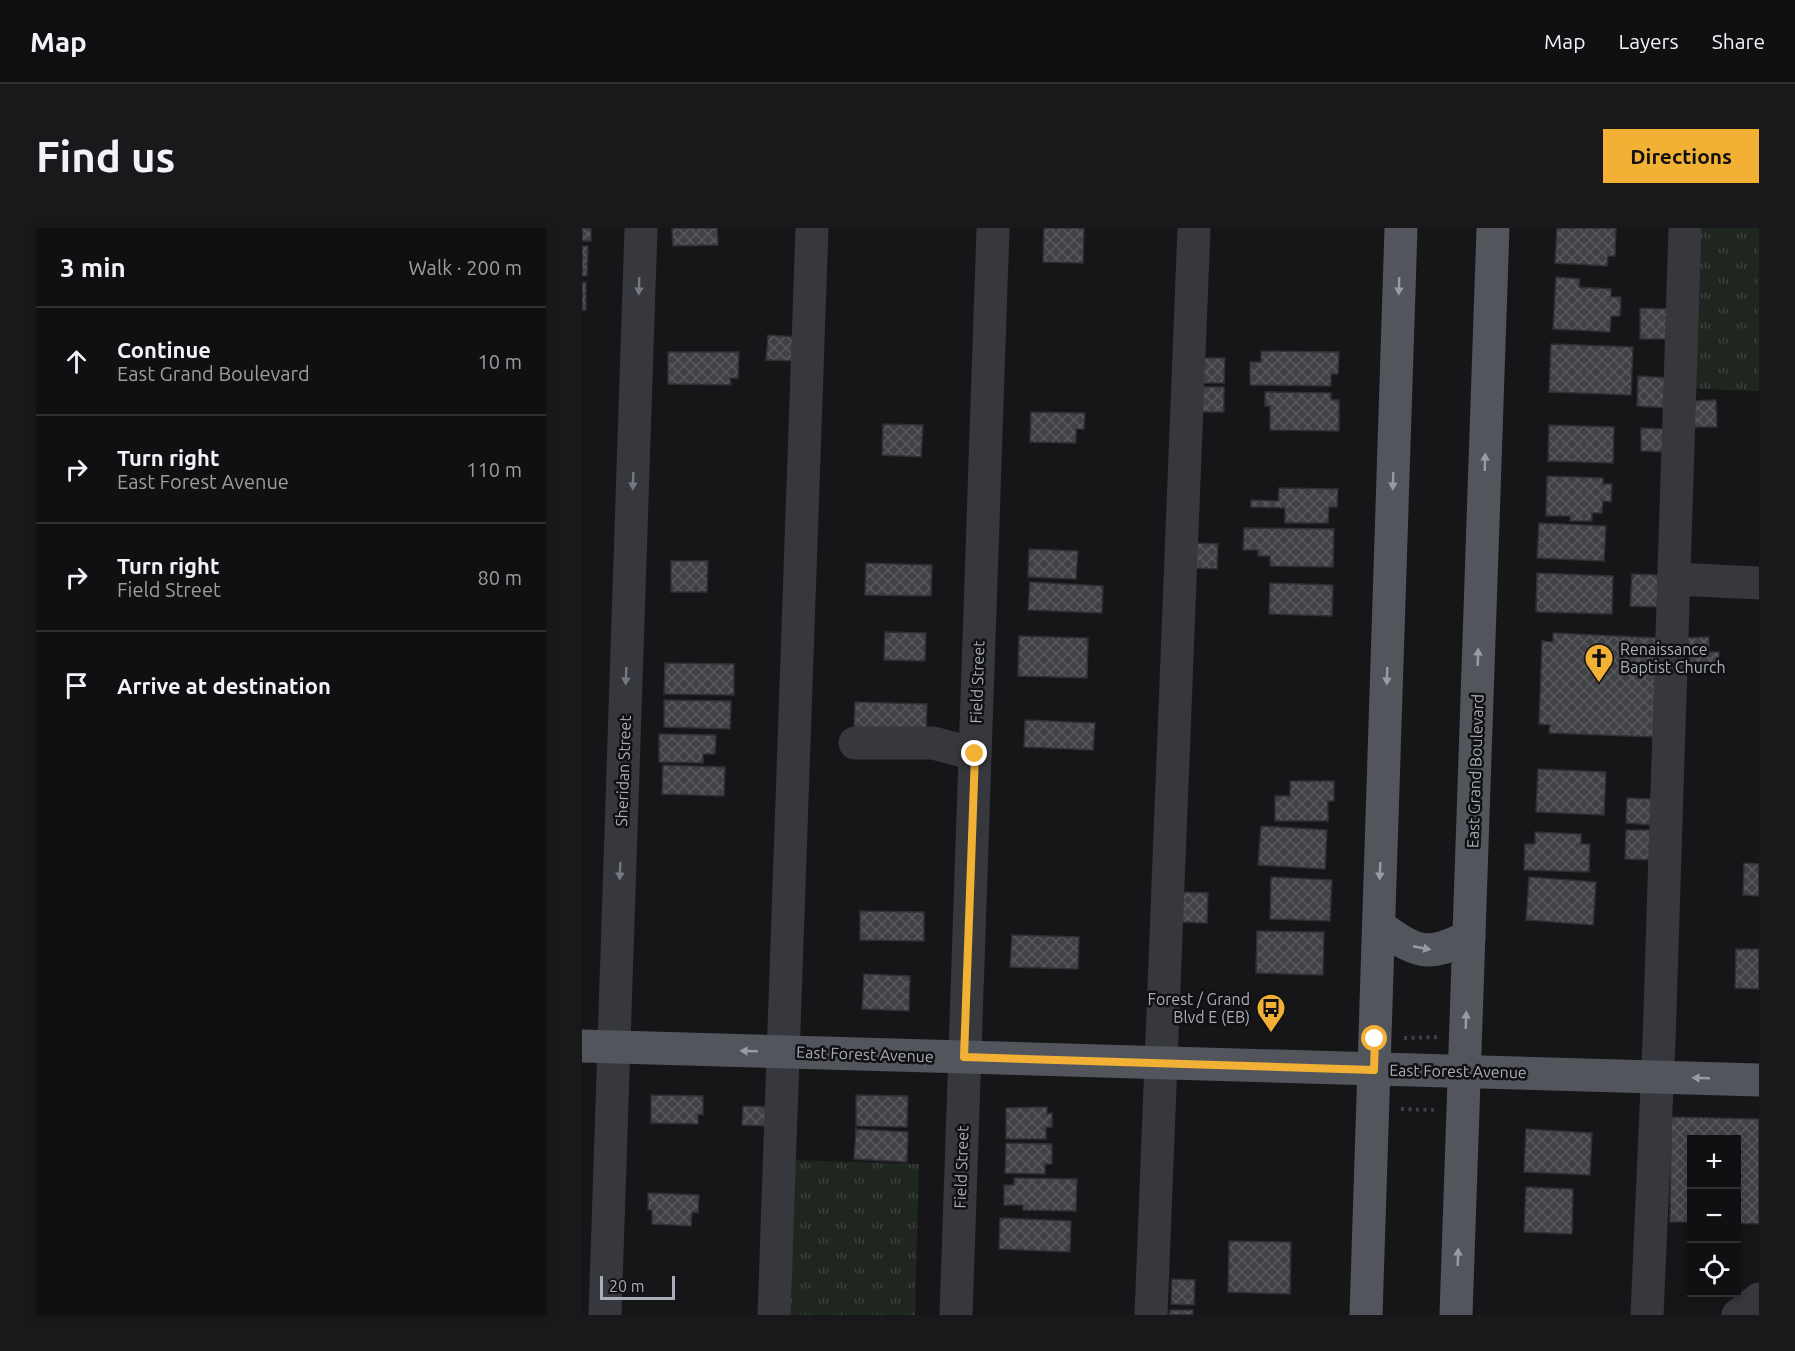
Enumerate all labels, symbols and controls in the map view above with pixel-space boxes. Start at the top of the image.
text: Map [30,26,87,57]
text: Map [1544,29,1585,53]
text: Layers [1618,29,1679,53]
text: Share [1712,29,1765,53]
button: Directions [1603,129,1759,183]
text: Find us [36,133,175,180]
text: 3 min [60,253,126,282]
text: Walk · 200 m [409,256,522,279]
one-way arrow [635,277,644,296]
one-way arrow [1395,277,1404,296]
text: Continue [117,337,211,362]
icon: ahead [60,345,93,378]
text: 10 m [478,350,522,373]
text: East Grand Boulevard [117,362,310,385]
text: Turn right [117,445,219,470]
one-way arrow [1480,452,1490,471]
icon: right [60,453,93,486]
text: 110 m [466,458,522,481]
text: East Forest Avenue [117,470,289,493]
one-way arrow [628,472,637,491]
one-way arrow [1388,472,1398,491]
text: Turn right [117,553,219,578]
icon: right [60,561,93,594]
text: 80 m [478,566,522,589]
text: Field Street [117,578,221,601]
street label: Field Street [967,639,987,724]
place label: Renaissance Baptist Church [1620,640,1726,676]
church icon: Renaissance Baptist Church [1583,642,1615,684]
one-way arrow [1474,647,1483,666]
one-way arrow [622,667,631,686]
one-way arrow [1382,667,1391,686]
icon: arrive [60,669,93,702]
text: Arrive at destination [117,673,331,698]
street label: East Grand Boulevard [1463,694,1487,848]
street label: Sheridan Street [612,714,634,827]
route end [961,740,987,766]
one-way arrow [615,862,624,881]
one-way arrow [1376,862,1385,881]
one-way arrow [1413,944,1432,953]
place label: Forest / Grand Blvd E (EB) [1148,990,1250,1027]
bus stop icon: Forest / Grand Blvd E (EB) [1255,992,1287,1034]
one-way arrow [1462,1010,1471,1029]
route start [1361,1025,1387,1051]
street label: East Forest Avenue [796,1043,934,1065]
one-way arrow [739,1046,758,1055]
street label: East Forest Avenue [1389,1061,1527,1081]
one-way arrow [1691,1074,1710,1083]
street label: Field Street [951,1124,971,1209]
map controls [1687,1135,1741,1297]
button: + [1687,1135,1741,1189]
button: − [1687,1189,1741,1243]
button: locate [1687,1243,1741,1297]
one-way arrow [1454,1247,1463,1266]
scale bar [600,1273,675,1300]
text: 20 m [609,1277,645,1295]

